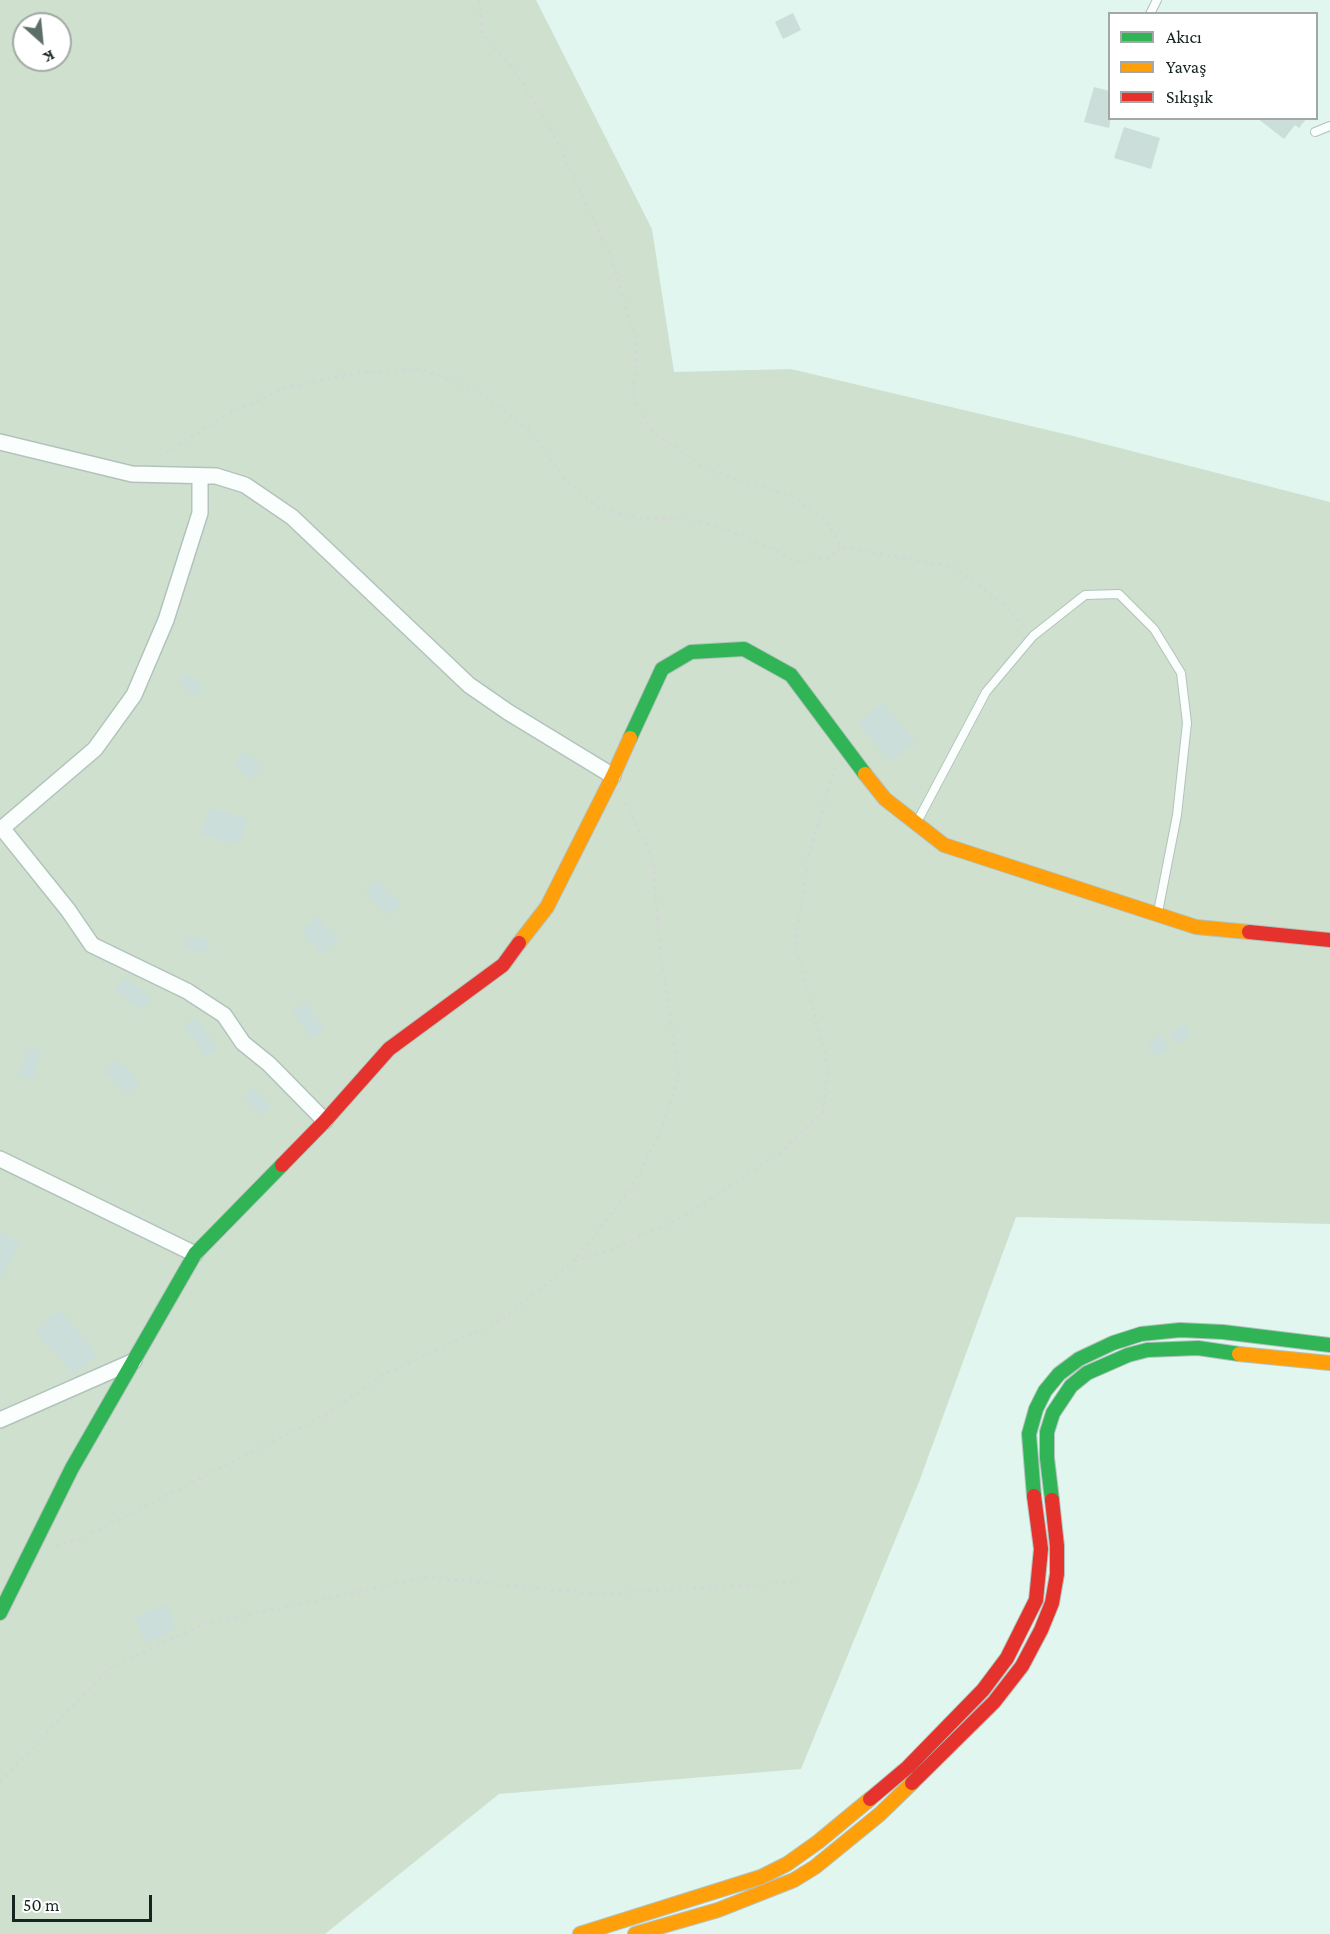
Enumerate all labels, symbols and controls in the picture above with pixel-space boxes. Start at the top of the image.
north arrow [12,12,72,72]
legend [1108,12,1318,120]
text: Akıcı [1166,27,1202,47]
text: K [41,47,58,67]
text: Yavaş [1166,57,1206,77]
text: Sıkışık [1166,87,1213,107]
scale bar [15,1883,154,1921]
text: 50 m [23,1895,60,1915]

